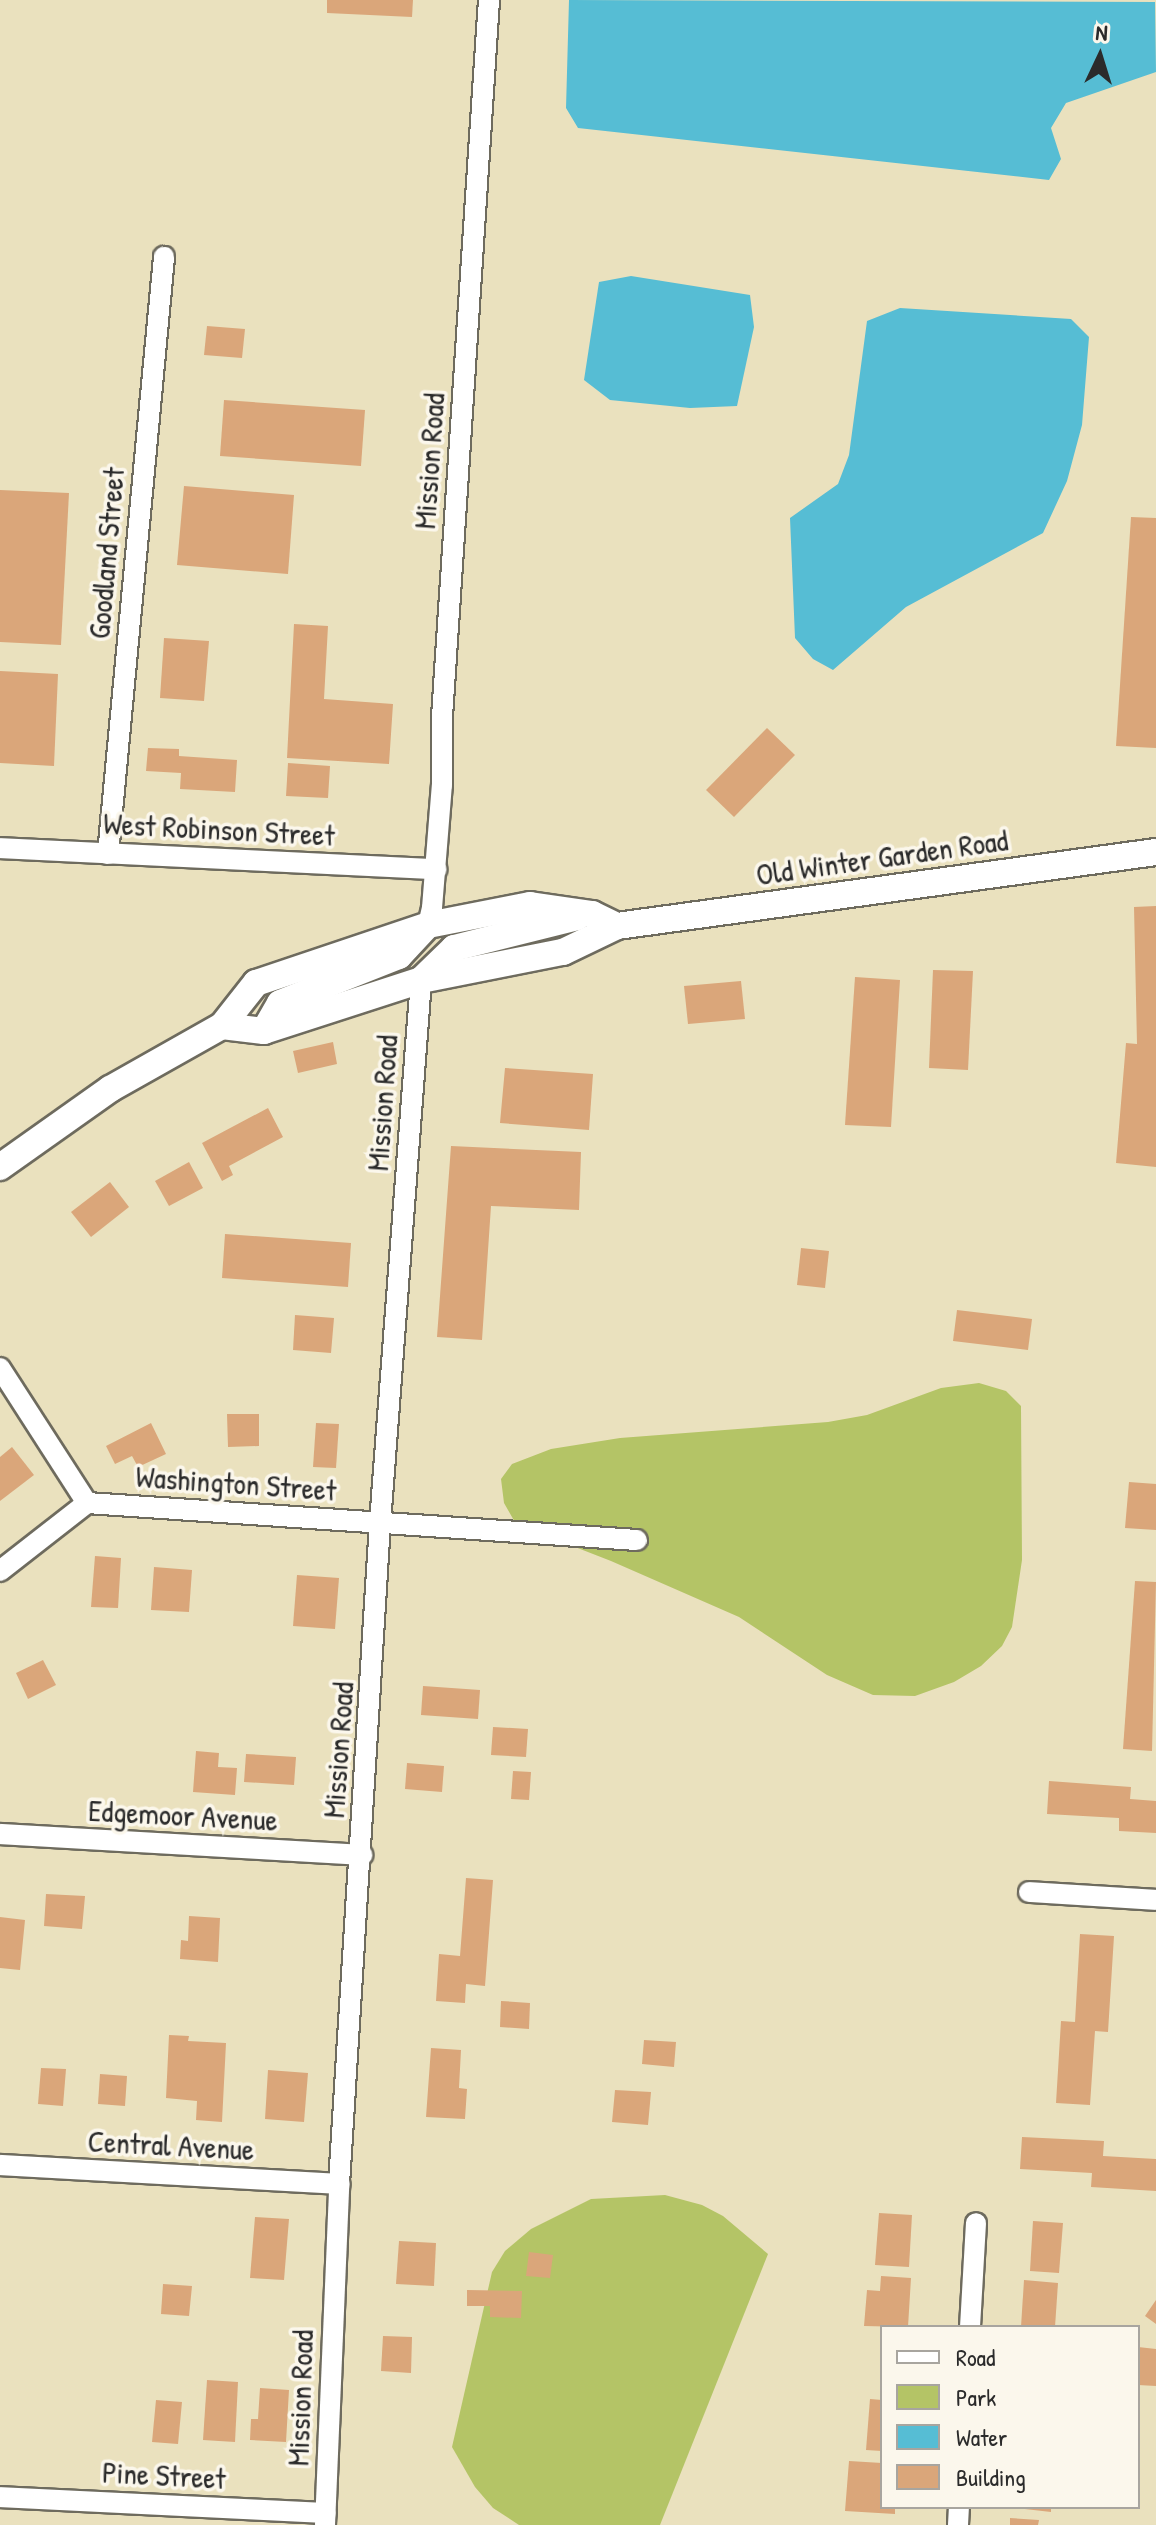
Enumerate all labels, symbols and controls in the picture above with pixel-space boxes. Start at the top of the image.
north arrow [1060,16,1140,96]
text: N [1095,17,1109,47]
street label: Mission Road [406,392,452,530]
street label: Goodland Street [81,466,131,640]
street label: West Robinson Street [102,805,336,853]
street label: Old Winter Garden Road [754,822,1010,892]
street label: Mission Road [359,1034,405,1172]
street label: Washington Street [135,1458,337,1508]
street label: Mission Road [315,1681,361,1819]
street label: Edgemoor Avenue [88,1792,278,1838]
street label: Central Avenue [87,2123,255,2167]
legend [880,2325,1140,2509]
street label: Mission Road [280,2329,320,2467]
text: Road [956,2341,995,2373]
text: Park [956,2381,996,2413]
text: Water [956,2421,1007,2453]
street label: Pine Street [101,2454,227,2496]
text: Building [956,2461,1026,2493]

